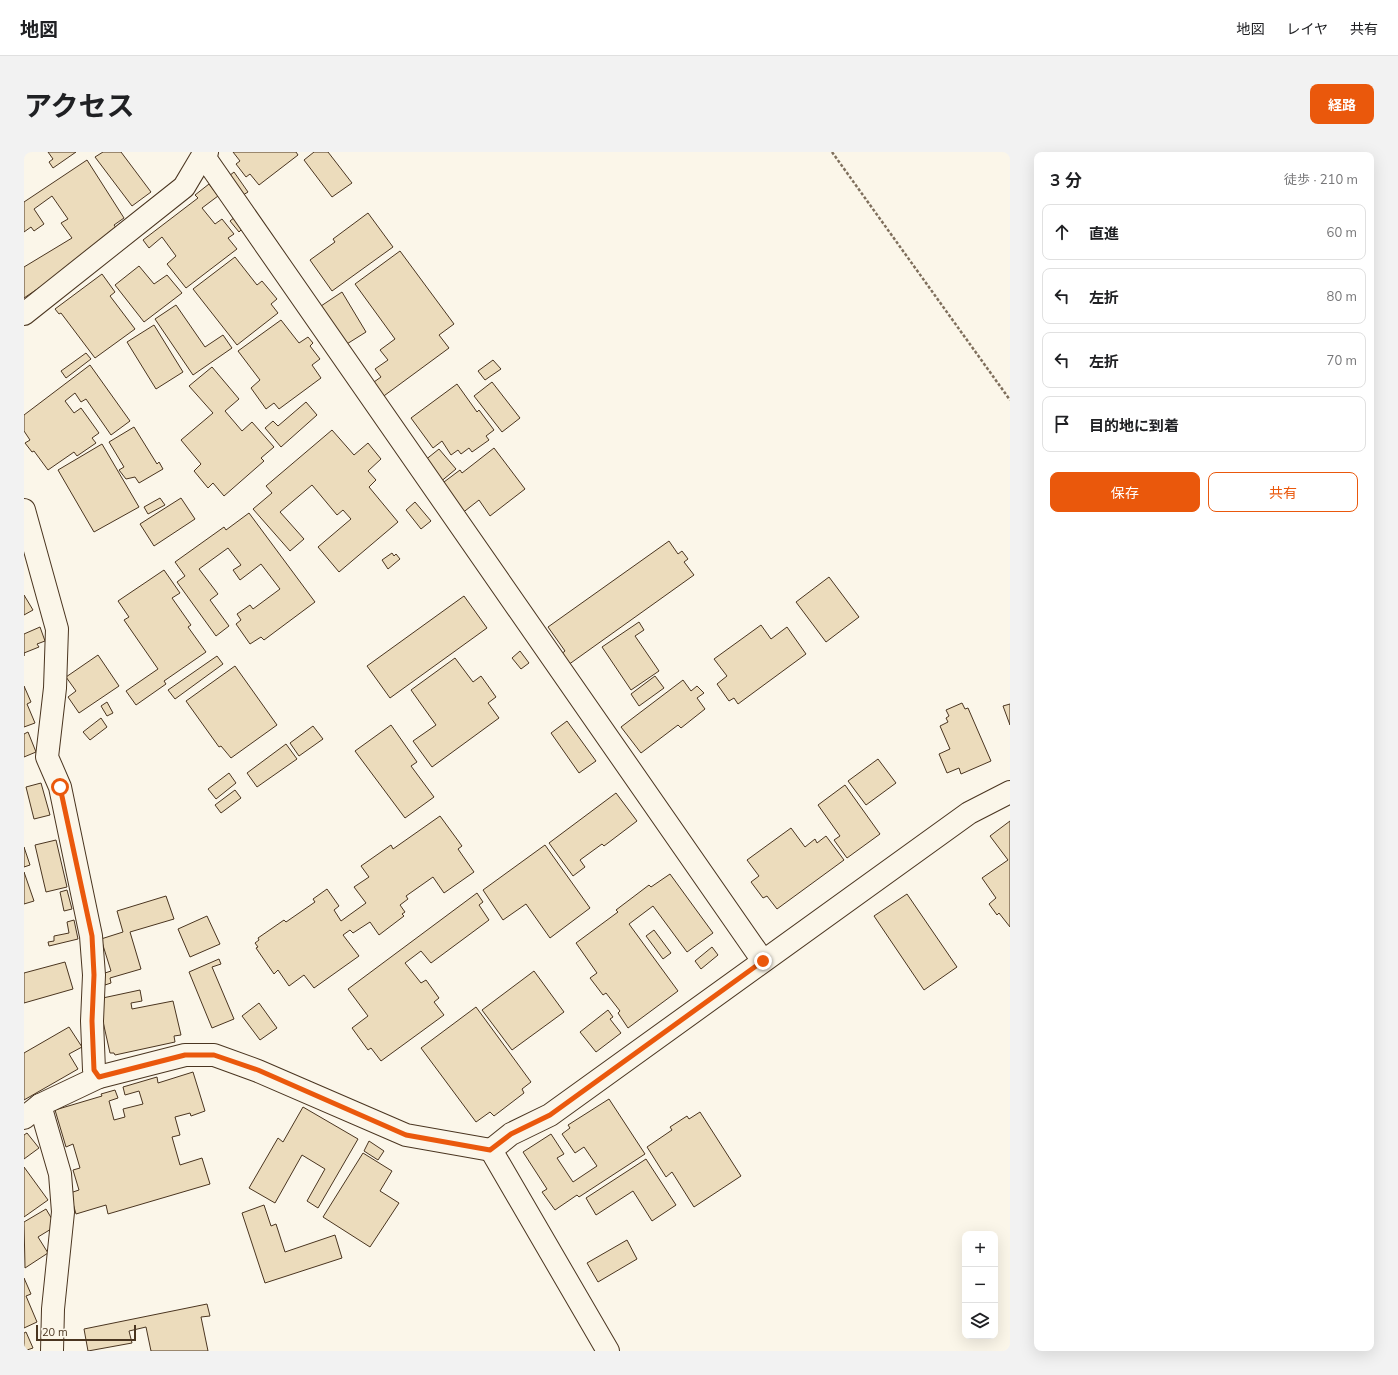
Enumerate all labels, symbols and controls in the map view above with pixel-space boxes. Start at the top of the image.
text: 地図 [20,17,58,41]
text: 地図 [1236,20,1264,38]
text: レイヤ [1286,20,1328,38]
text: 共有 [1350,20,1378,38]
button: 経路 [1310,84,1374,124]
text: アクセス [24,88,135,123]
text: 3 分 [1050,169,1082,190]
text: 徒歩 · 210 m [1284,171,1358,187]
icon: ahead [1051,221,1073,243]
text: 直進 [1089,224,1119,243]
text: 60 m [1327,224,1357,240]
icon: left [1051,285,1073,307]
text: 左折 [1089,288,1119,307]
text: 80 m [1327,288,1357,304]
icon: left [1051,349,1073,371]
text: 左折 [1089,352,1119,371]
text: 70 m [1327,352,1357,368]
icon: arrive [1051,413,1073,435]
text: 目的地に到着 [1089,416,1179,435]
button: 保存 [1050,472,1200,512]
button: 共有 [1208,472,1358,512]
route start [51,778,69,796]
route end [754,952,772,970]
map controls [962,1231,998,1339]
button: + [962,1231,998,1267]
button: − [962,1267,998,1303]
button: layers [962,1303,998,1339]
scale bar [36,1323,136,1342]
text: 20 m [42,1325,68,1339]

